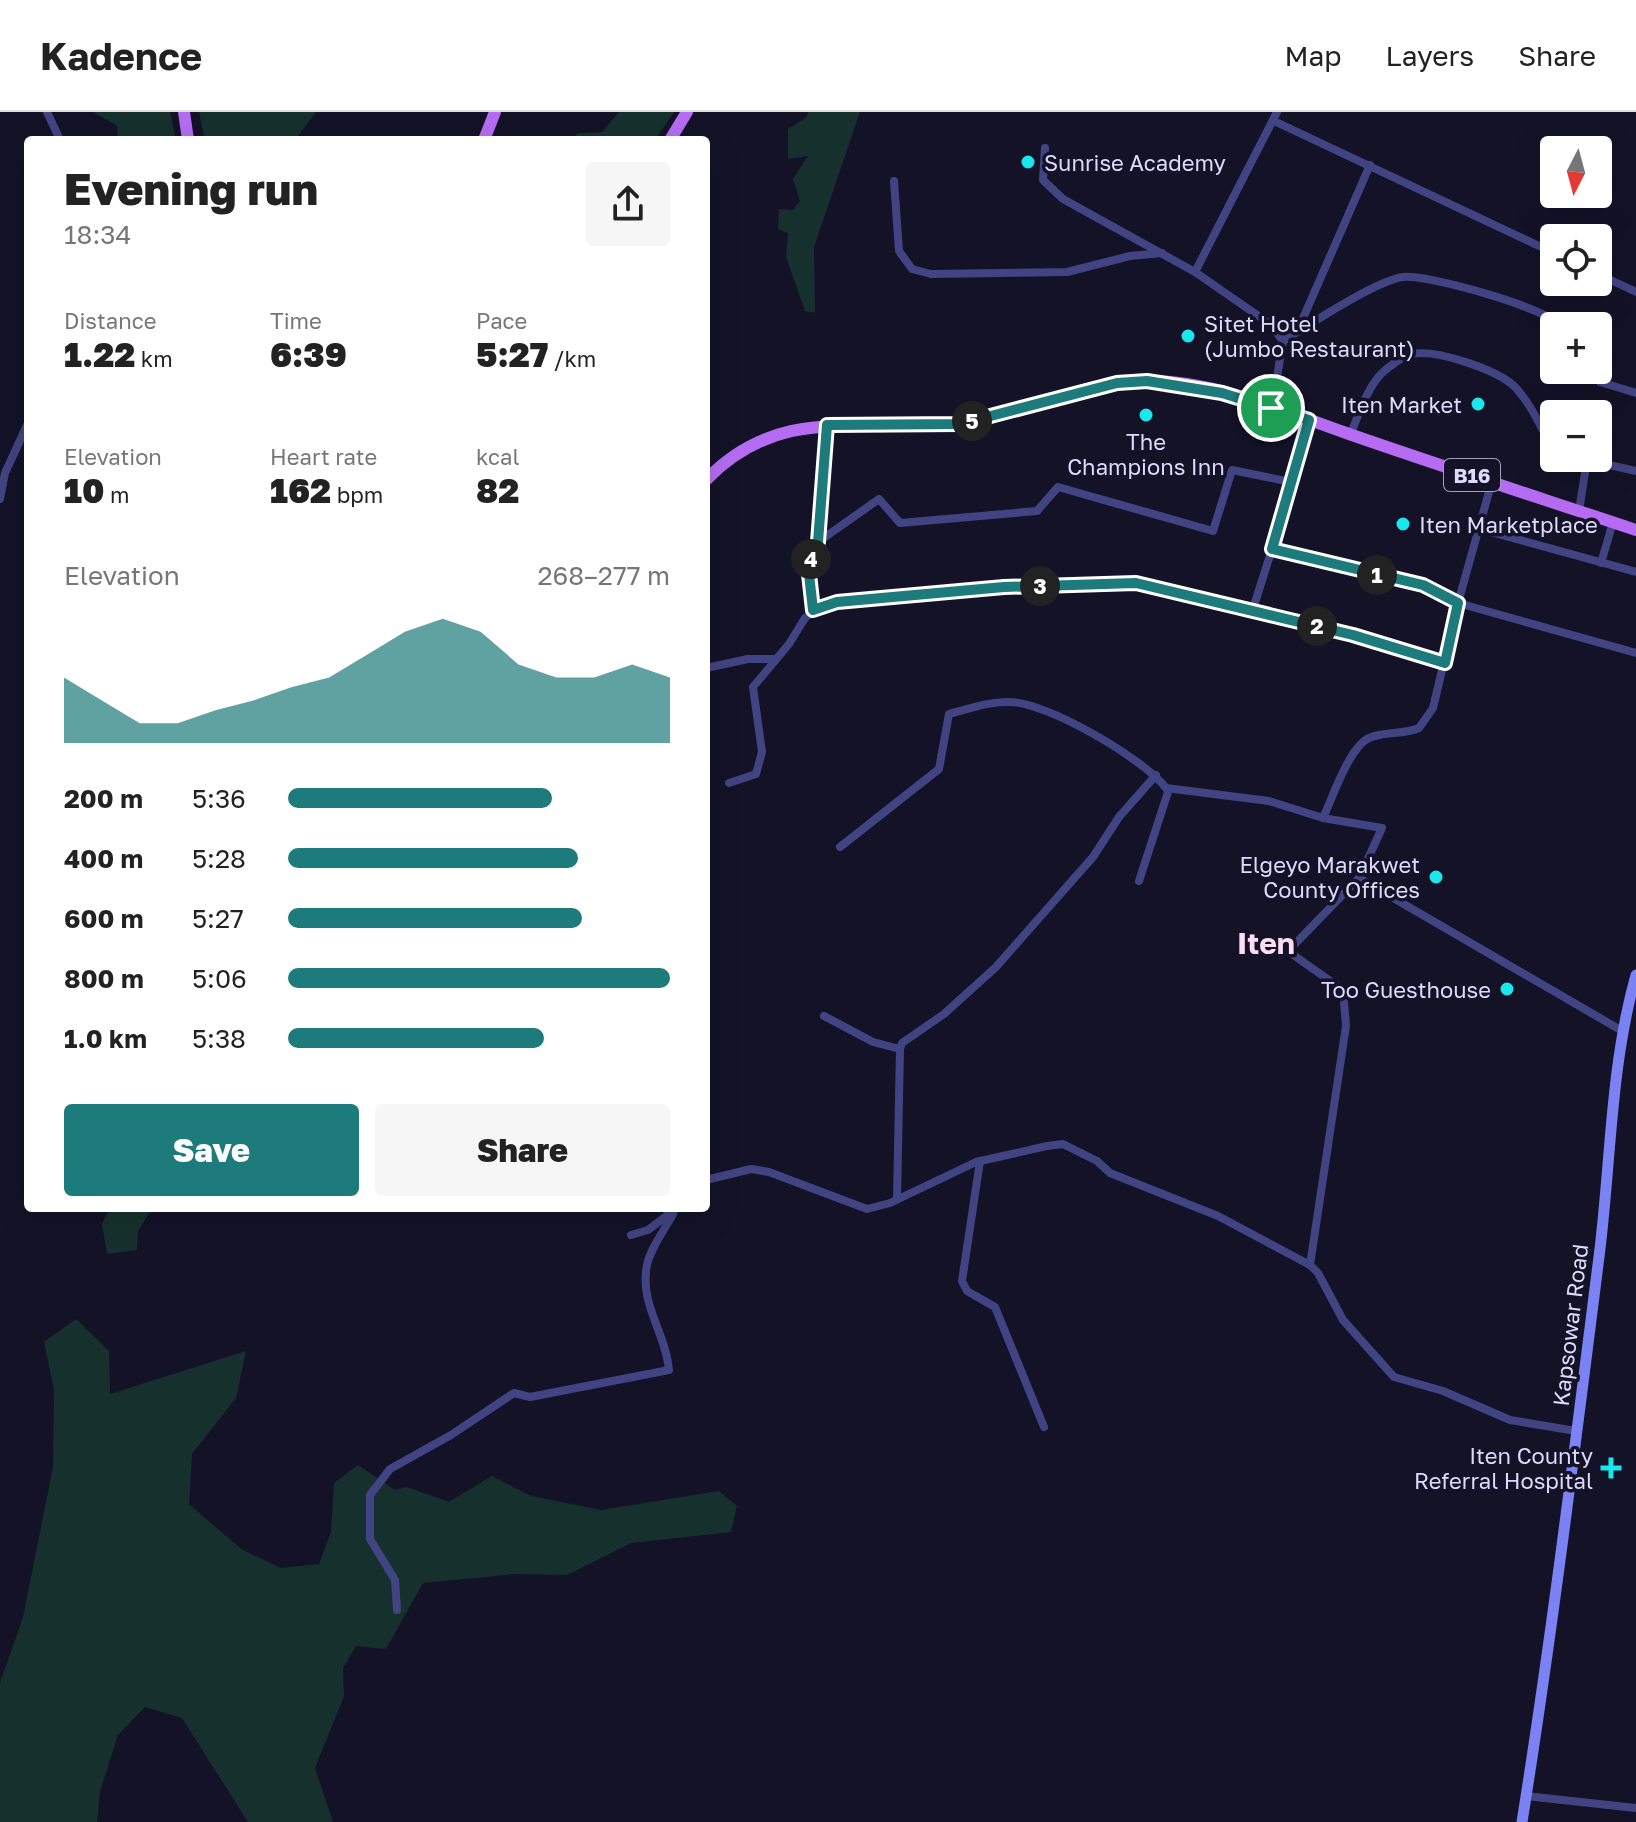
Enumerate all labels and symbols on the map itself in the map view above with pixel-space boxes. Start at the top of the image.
north arrow [1540,136,1612,208]
place label: Sunrise Academy [1044,149,1226,176]
marker: Sunrise Academy [1019,153,1037,171]
place label: Sitet Hotel (Jumbo Restaurant) [1204,310,1415,362]
marker: Sitet Hotel (Jumbo Restaurant) [1179,327,1197,345]
pin [1237,374,1305,442]
place label: Iten Market [1341,391,1462,418]
marker: Iten Market [1469,395,1487,413]
pin: 5 [952,401,992,441]
marker: The Champions Inn [1137,406,1155,424]
place label: The Champions Inn [1067,428,1225,480]
road number: B16 [1444,459,1500,491]
place label: Iten Marketplace [1419,511,1598,538]
marker: Iten Marketplace [1394,515,1412,533]
pin: 4 [791,539,831,579]
pin: 1 [1357,555,1397,595]
pin: 3 [1020,566,1060,606]
pin: 2 [1297,606,1337,646]
place label: Elgeyo Marakwet County Offices [1239,851,1420,903]
marker: Elgeyo Marakwet County Offices [1427,868,1445,886]
district label: Iten [1237,925,1295,961]
place label: Too Guesthouse [1321,976,1491,1003]
marker: Too Guesthouse [1498,980,1516,998]
street label: Kapsowar Road [1547,1242,1593,1408]
place label: Iten County Referral Hospital [1414,1442,1593,1494]
marker: Iten County Referral Hospital [1600,1457,1622,1479]

